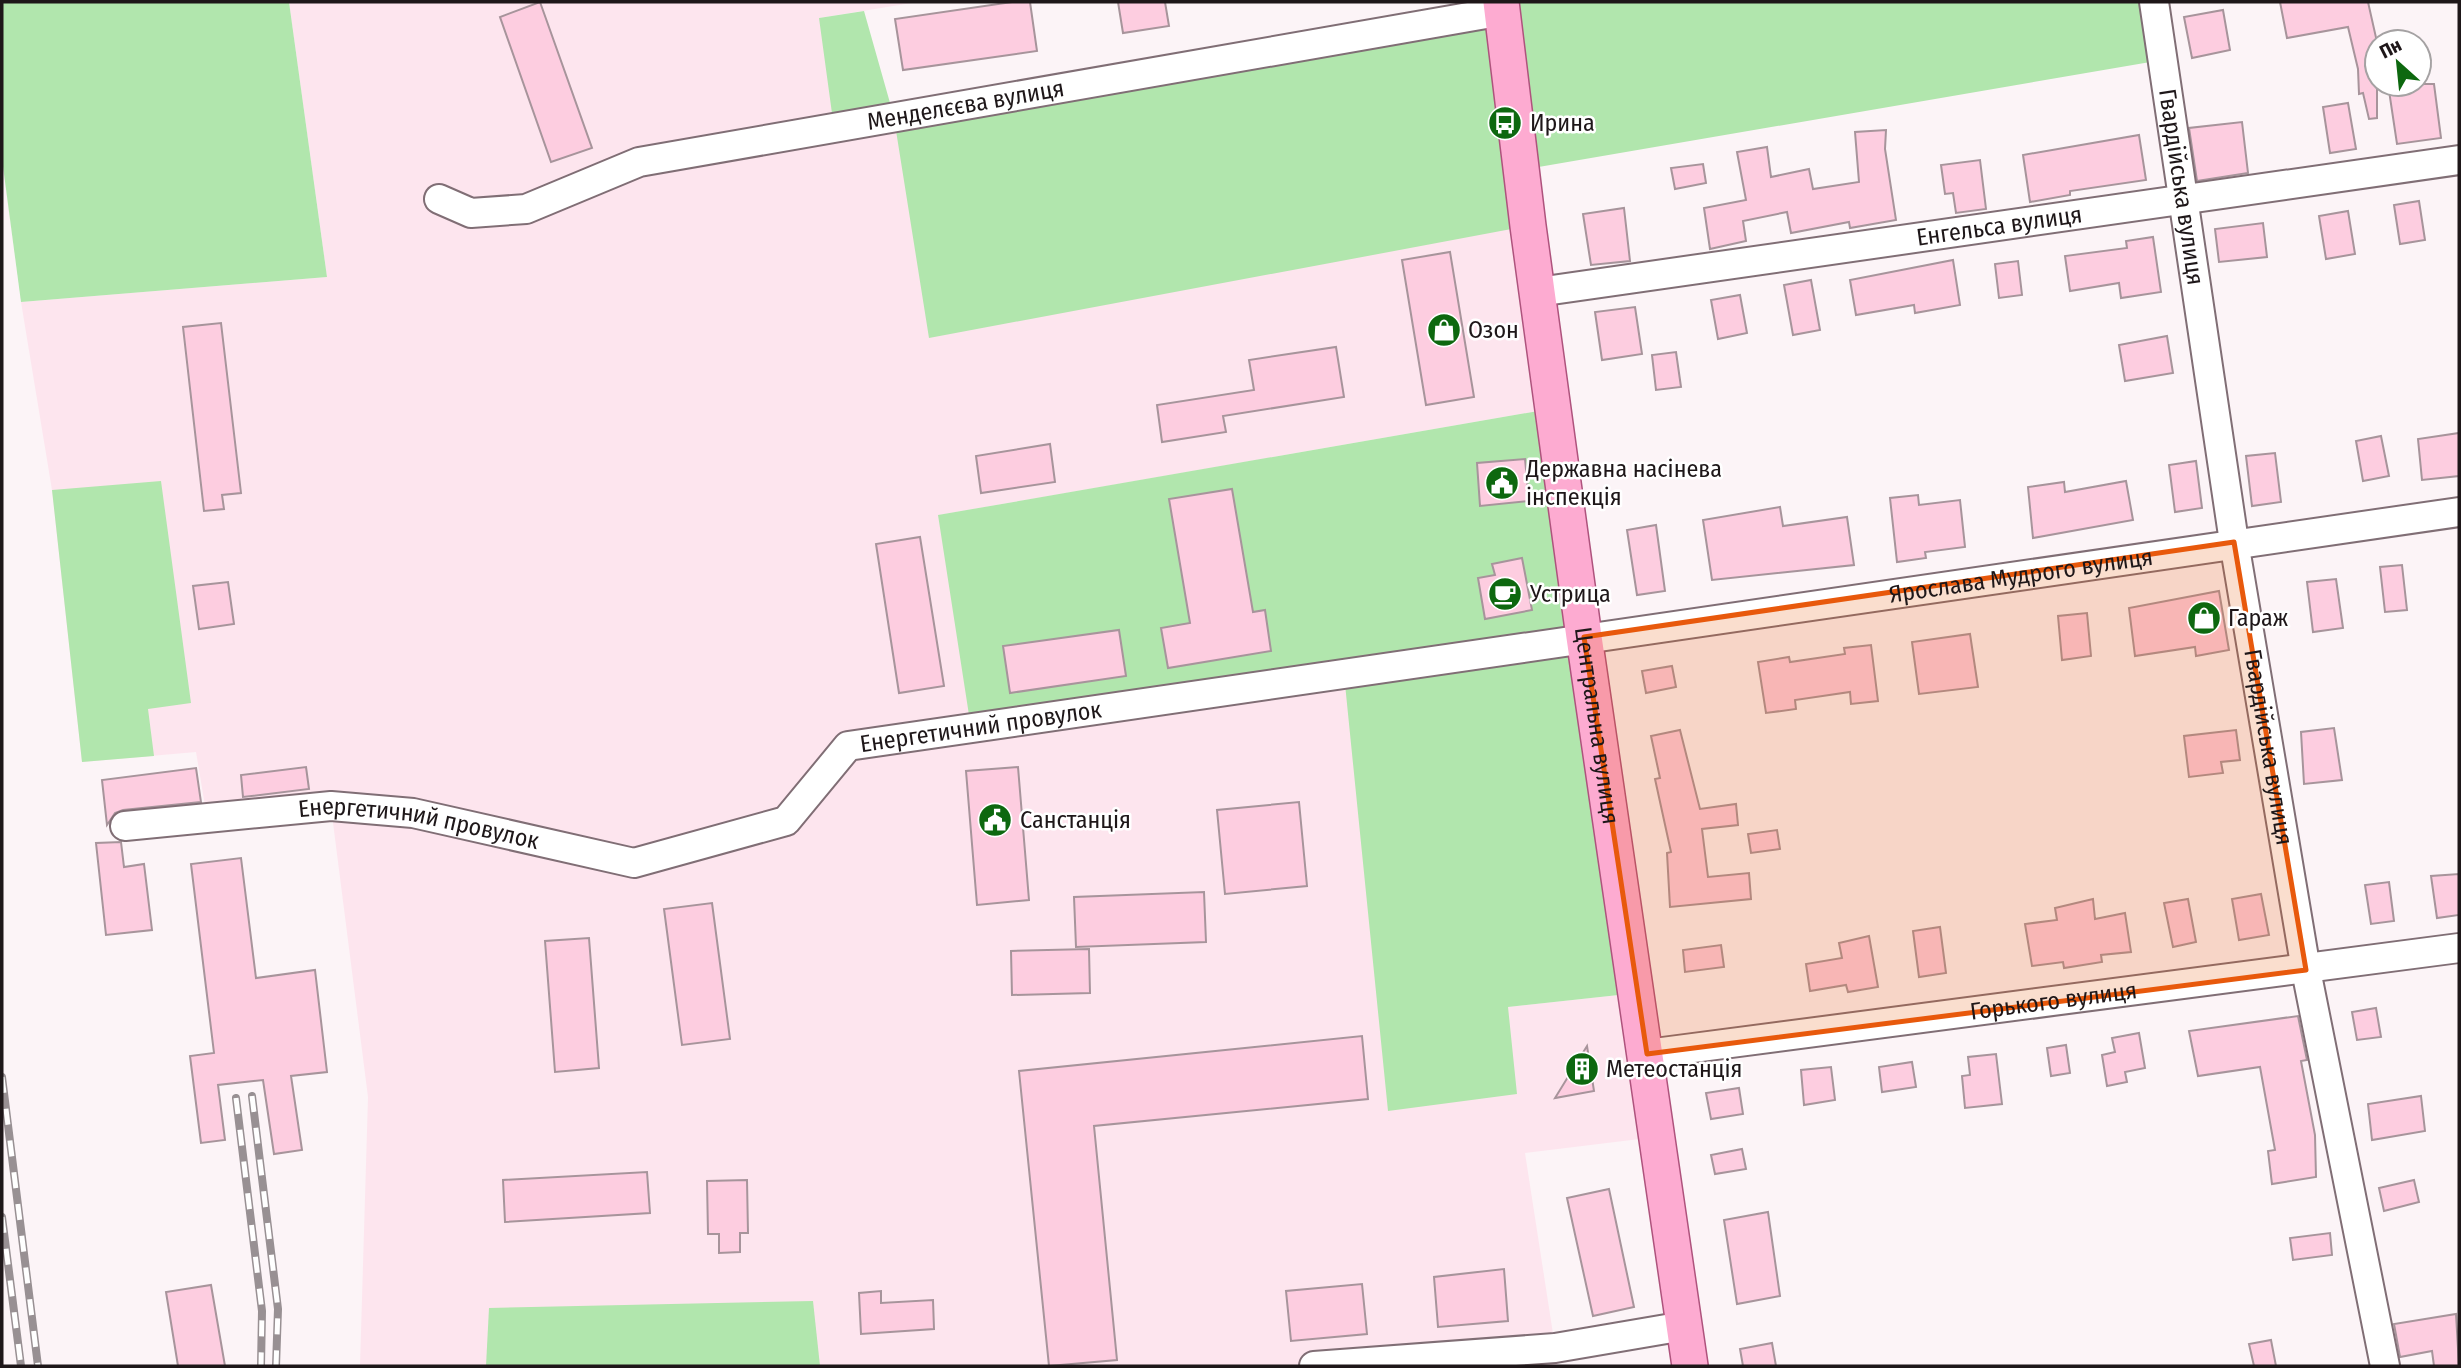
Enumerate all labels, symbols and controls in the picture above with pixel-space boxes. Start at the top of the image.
north arrow [2363,28,2433,98]
text: Пн [2376,33,2405,63]
street label: Менделєєва вулиця [865,74,1066,136]
street label: Гвардійська вулиця [2153,87,2210,287]
bus stop icon: Ирина [1486,104,1524,142]
place label: Ирина [1530,109,1595,137]
street label: Енгельса вулиця [1915,200,2084,252]
shop icon: Озон [1425,311,1463,349]
place label: Озон [1468,316,1519,344]
place label: Державна насiнева iнспекцiя [1525,455,1722,511]
public building icon: Державна насiнева iнспекцiя [1483,464,1521,502]
street label: Ярослава Мудрого вулиця [1887,543,2155,609]
cafe icon: Устрица [1486,575,1524,613]
place label: Устрица [1529,580,1611,608]
shop icon: Гараж [2185,599,2223,637]
place label: Гараж [2228,604,2289,632]
street label: Центральна вулиця [1569,625,1625,826]
street label: Гвардійська вулиця [2238,647,2299,847]
street label: Енергетичний провулок [858,695,1104,758]
street label: Енергетичний провулок [297,792,542,855]
public building icon: Санстанція [976,801,1014,839]
place label: Санстанція [1020,806,1131,834]
street label: Горького вулиця [1969,976,2139,1026]
building icon: Метеостанція [1563,1050,1601,1088]
place label: Метеостанція [1606,1055,1742,1083]

